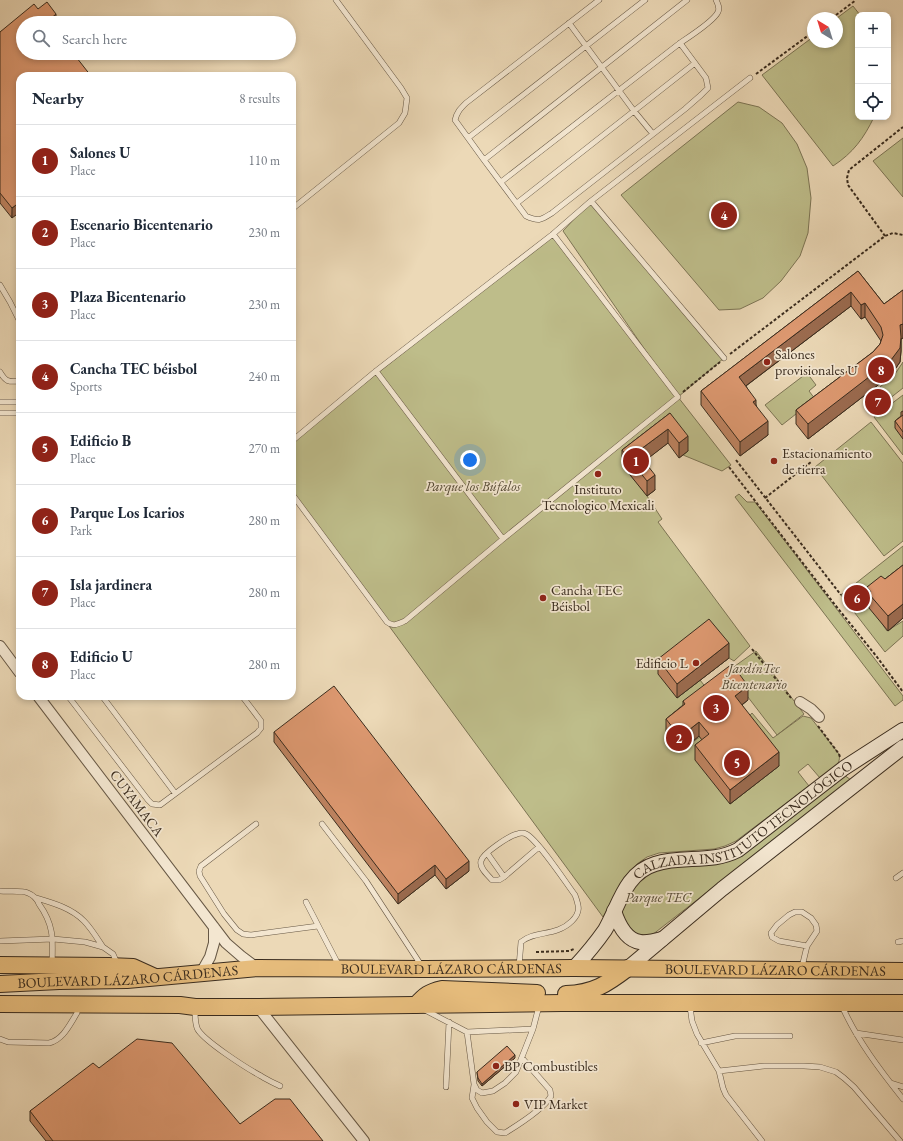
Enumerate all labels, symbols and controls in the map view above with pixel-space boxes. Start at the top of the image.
north arrow [807,12,843,48]
map controls [855,12,891,120]
button: + [855,12,891,48]
search box [16,16,296,60]
icon: search [30,27,52,49]
text: Search here [62,29,127,48]
button: − [855,48,891,84]
button: locate [855,84,891,120]
text: Nearby [32,87,84,109]
text: 8 results [239,90,280,107]
text: Salones U [70,143,130,162]
text: 1 [42,152,48,169]
text: 110 m [249,152,280,169]
text: Place [70,162,96,179]
pin: 4 [711,200,737,230]
text: Escenario Bicentenario [70,215,213,234]
text: 2 [42,224,48,241]
text: 230 m [249,224,280,241]
text: Place [70,234,96,251]
text: Plaza Bicentenario [70,287,186,306]
text: 3 [42,296,48,313]
text: 230 m [249,296,280,313]
text: Place [70,306,96,323]
place label: Salones provisionales U [775,345,858,379]
pin: 8 [868,355,894,385]
marker: Salones provisionales U [762,357,772,367]
text: Cancha TEC béisbol [70,359,197,378]
text: 4 [42,368,48,385]
text: 240 m [249,368,280,385]
text: Sports [70,378,102,395]
pin: 7 [865,387,891,417]
text: Edificio B [70,431,131,450]
text: 5 [42,440,48,457]
text: 270 m [249,440,280,457]
place label: Estacionamiento de tierra [782,444,872,478]
pin: 1 [623,446,649,476]
text: Place [70,450,96,467]
your location [460,450,480,470]
marker: Estacionamiento de tierra [769,456,779,466]
marker: Instituto Tecnologico Mexicali [593,469,603,479]
park label: Parque los Búfalos [425,477,521,496]
place label: Instituto Tecnologico Mexicali [542,480,655,514]
text: Parque Los Icarios [70,503,185,522]
text: 6 [42,512,48,529]
text: 280 m [249,512,280,529]
text: Park [70,522,92,539]
text: Isla jardinera [70,575,152,594]
place label: Cancha TEC Béisbol [551,581,622,615]
pin: 6 [844,583,870,613]
text: 7 [42,584,48,601]
text: 280 m [249,584,280,601]
marker: Cancha TEC Béisbol [538,593,548,603]
text: Place [70,594,96,611]
text: Edificio U [70,647,133,666]
place label: Edificio L [636,654,689,672]
text: 8 [42,656,48,673]
text: 280 m [249,656,280,673]
marker: Edificio L [691,658,701,668]
park label: JardínTec Bicentenario [720,659,787,693]
text: Place [70,666,96,683]
pin: 3 [703,693,729,723]
pin: 2 [666,723,692,753]
pin: 5 [724,748,750,778]
street label: CALZADA INSTITUTO TECNOLÓGICO [629,756,856,883]
street label: CUYAMACA [106,766,168,840]
park label: Parque TEC [625,888,692,907]
street label: BOULEVARD LÁZARO CÁRDENAS [341,959,562,978]
street label: BOULEVARD LÁZARO CÁRDENAS [665,960,886,980]
street label: BOULEVARD LÁZARO CÁRDENAS [17,961,239,992]
place label: BP Combustibles [504,1057,598,1075]
marker: BP Combustibles [491,1061,501,1071]
place label: VIP Market [524,1095,588,1113]
marker: VIP Market [511,1099,521,1109]

